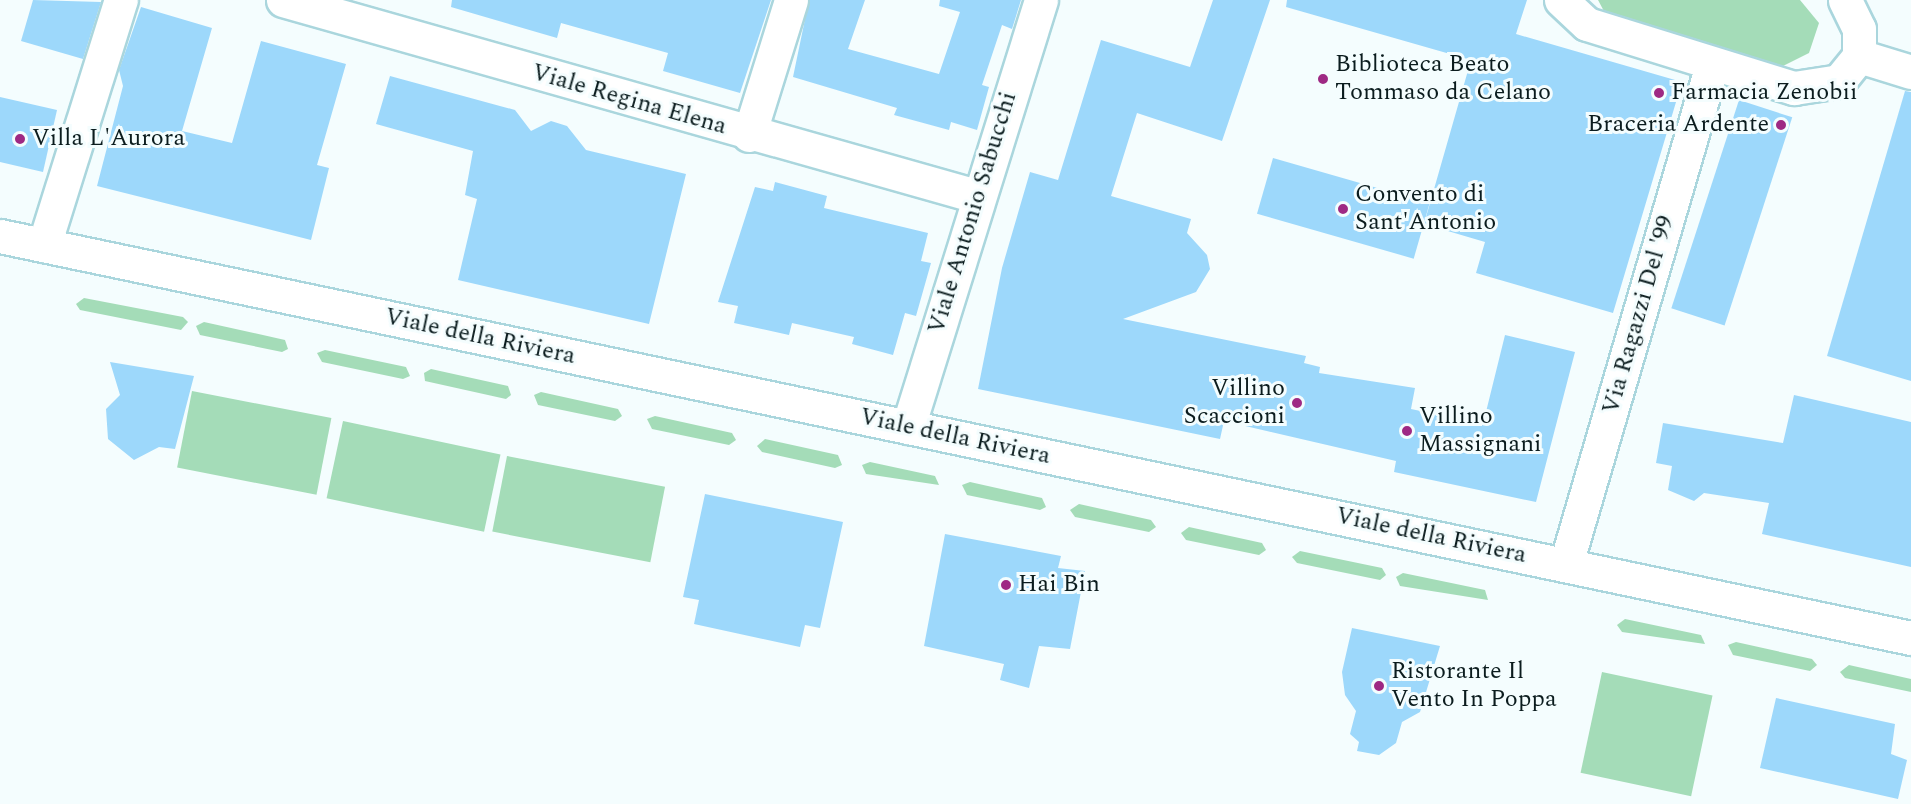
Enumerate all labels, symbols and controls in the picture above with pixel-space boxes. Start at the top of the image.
place label: Biblioteca Beato Tommaso da Celano [1335,51,1551,107]
street label: Viale Regina Elena [528,58,730,142]
marker: Biblioteca Beato Tommaso da Celano [1316,72,1330,86]
place label: Farmacia Zenobii [1671,79,1857,107]
marker: Farmacia Zenobii [1652,86,1666,100]
street label: Viale Antonio Sabucchi [922,89,1024,337]
place label: Braceria Ardente [1587,111,1769,139]
marker: Braceria Ardente [1774,118,1788,132]
place label: Villa L'Aurora [32,125,185,153]
marker: Villa L'Aurora [13,132,27,146]
place label: Convento di Sant'Antonio [1355,181,1496,237]
marker: Convento di Sant'Antonio [1336,202,1350,216]
street label: Via Ragazzi Del '99 [1597,212,1681,418]
street label: Viale della Riviera [382,303,578,371]
place label: Villino Scaccioni [1184,375,1285,431]
marker: Villino Scaccioni [1290,396,1304,410]
street label: Viale della Riviera [857,403,1053,471]
place label: Villino Massignani [1419,403,1542,459]
marker: Villino Massignani [1400,424,1414,438]
street label: Viale della Riviera [1333,502,1529,570]
place label: Hai Bin [1018,571,1100,599]
marker: Hai Bin [999,578,1013,592]
place label: Ristorante Il Vento In Poppa [1391,658,1557,714]
marker: Ristorante Il Vento In Poppa [1372,679,1386,693]

